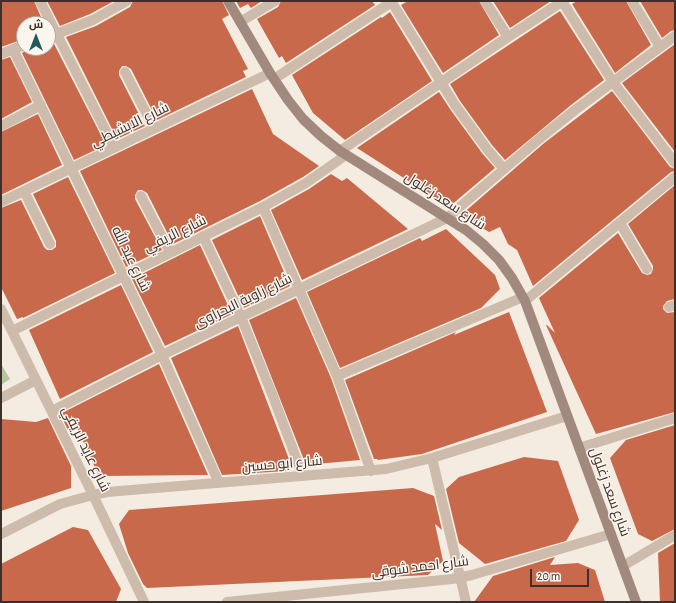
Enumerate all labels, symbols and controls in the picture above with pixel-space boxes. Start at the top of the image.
north arrow [16,16,56,56]
text: ش [29,19,43,30]
street label: شارع الابشيطي [88,99,172,151]
street label: شارع سعد زغلول [401,169,489,233]
street label: شارع الريفي [141,212,209,256]
street label: شارع عبد الله [108,224,154,294]
street label: شارع زاوية البحراوى [191,270,295,332]
street label: شارع عايد الريفي [58,403,114,495]
street label: شارع سعد زغلول [586,445,634,539]
street label: شارع ابو حسين [241,452,323,476]
street label: شارع احمد شوقى [370,553,470,581]
scale bar [532,561,591,587]
text: 20 m [537,570,560,582]

